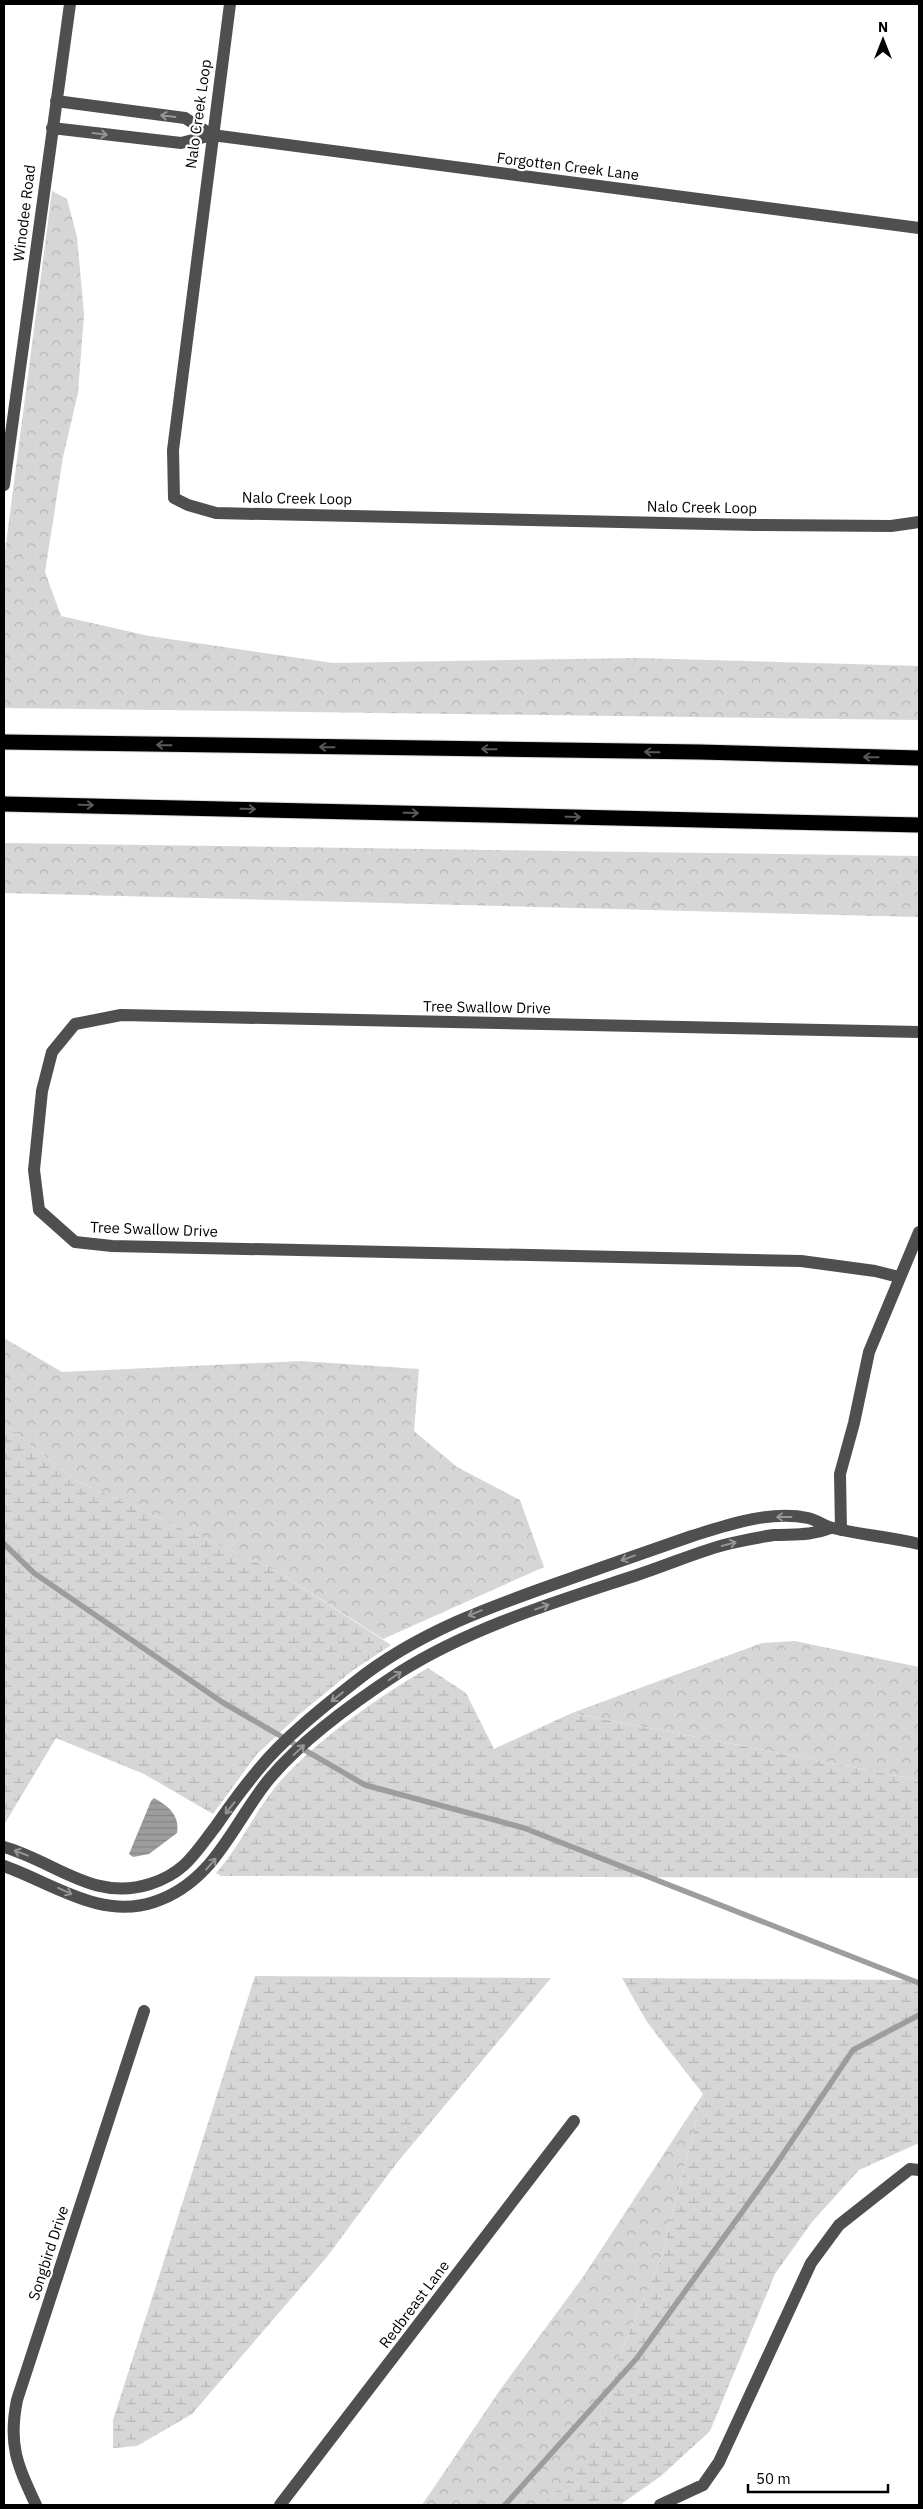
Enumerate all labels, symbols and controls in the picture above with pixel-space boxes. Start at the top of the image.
north arrow [858,15,908,65]
text: N [878,18,888,36]
street label: Nalo Creek Loop [181,58,215,170]
one-way arrow [160,111,176,121]
one-way arrow [92,129,108,139]
street label: Forgotten Creek Lane [496,148,640,184]
street label: Winodee Road [9,164,39,262]
street label: Nalo Creek Loop [242,488,352,508]
street label: Nalo Creek Loop [647,497,757,517]
one-way arrow [157,740,173,750]
one-way arrow [319,742,336,752]
one-way arrow [481,745,497,754]
one-way arrow [644,747,660,757]
one-way arrow [863,752,879,762]
one-way arrow [78,801,94,810]
one-way arrow [240,805,256,814]
one-way arrow [402,808,419,818]
one-way arrow [565,812,581,822]
street label: Tree Swallow Drive [423,996,551,1018]
street label: Tree Swallow Drive [90,1217,218,1241]
one-way arrow [777,1512,793,1522]
one-way arrow [721,1539,737,1549]
one-way arrow [621,1554,636,1563]
one-way arrow [534,1602,550,1611]
one-way arrow [468,1608,483,1618]
one-way arrow [388,1671,402,1681]
one-way arrow [330,1691,343,1702]
one-way arrow [292,1745,305,1756]
one-way arrow [224,1801,235,1814]
one-way arrow [14,1848,29,1857]
one-way arrow [205,1857,217,1870]
one-way arrow [57,1887,72,1897]
street label: Songbird Drive [24,2203,72,2303]
street label: Redbreast Lane [375,2256,453,2352]
scale bar [748,2462,888,2494]
text: 50 m [756,2469,791,2488]

